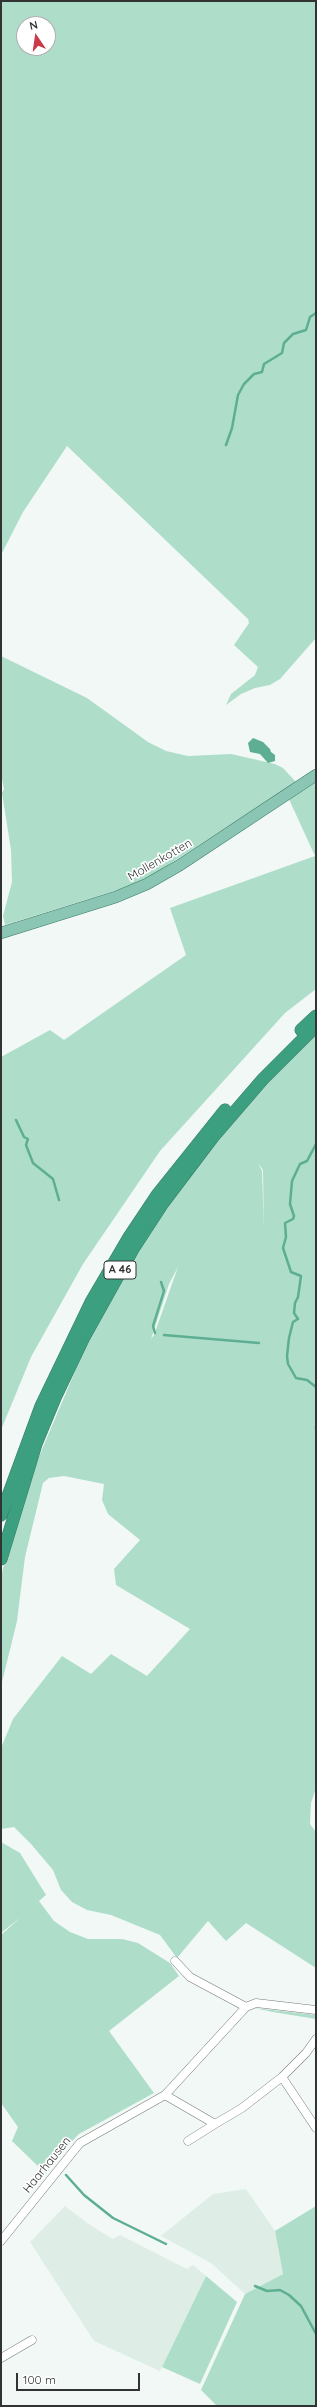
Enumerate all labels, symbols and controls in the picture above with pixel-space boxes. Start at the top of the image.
north arrow [16,16,56,56]
text: N [28,18,39,33]
street label: Mollenkotten [125,836,195,884]
road number: A 46 [104,1261,136,1279]
street label: Haarhausen [20,2134,74,2196]
scale bar [18,2365,142,2391]
text: 100 m [23,2372,56,2387]

